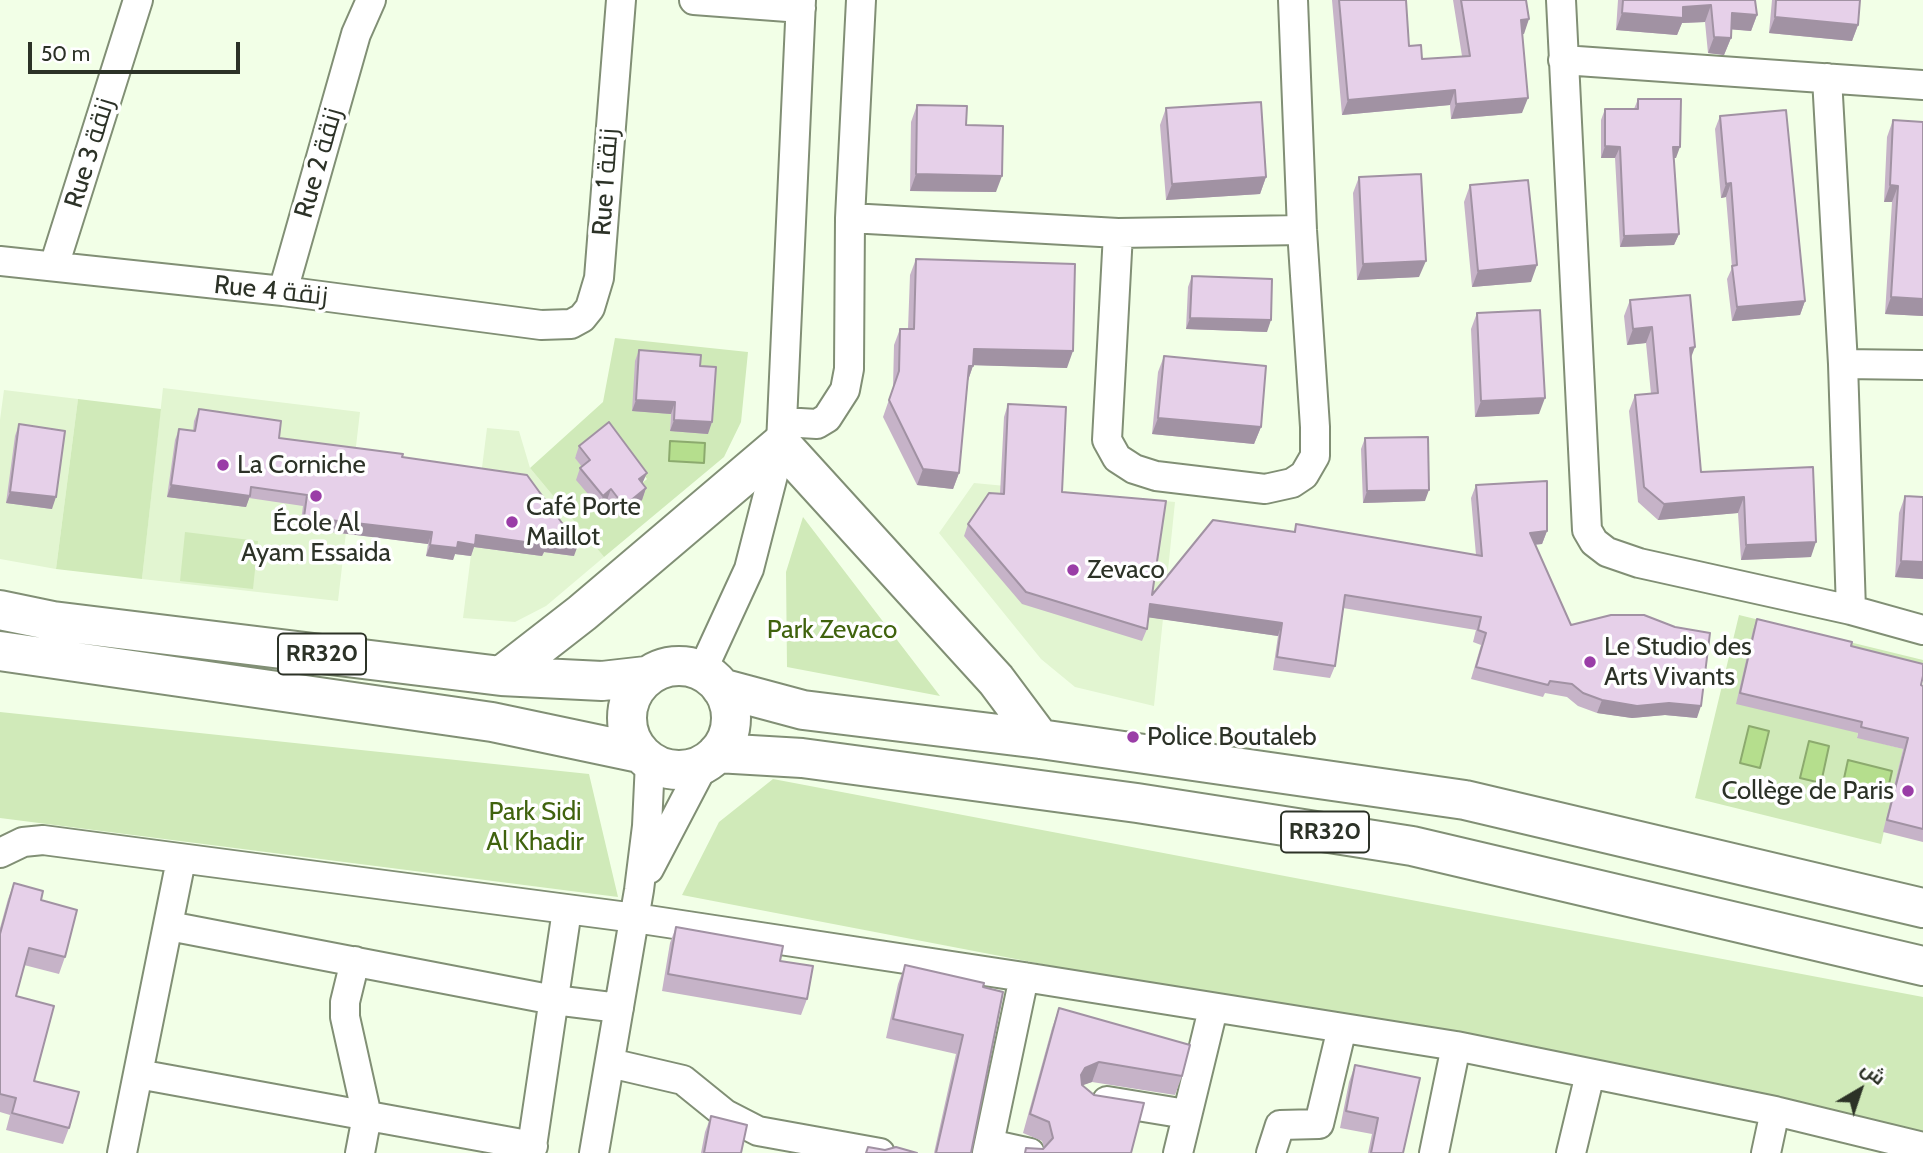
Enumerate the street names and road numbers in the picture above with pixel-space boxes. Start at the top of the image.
street label: Rue 3 زنقة [58,94,122,212]
street label: Rue 2 زنقة [288,104,350,222]
street label: Rue 1 زنقة [587,127,625,237]
street label: Rue 4 زنقة [212,270,330,312]
road number: RR320 [278,634,366,674]
road number: RR320 [1281,812,1369,852]

